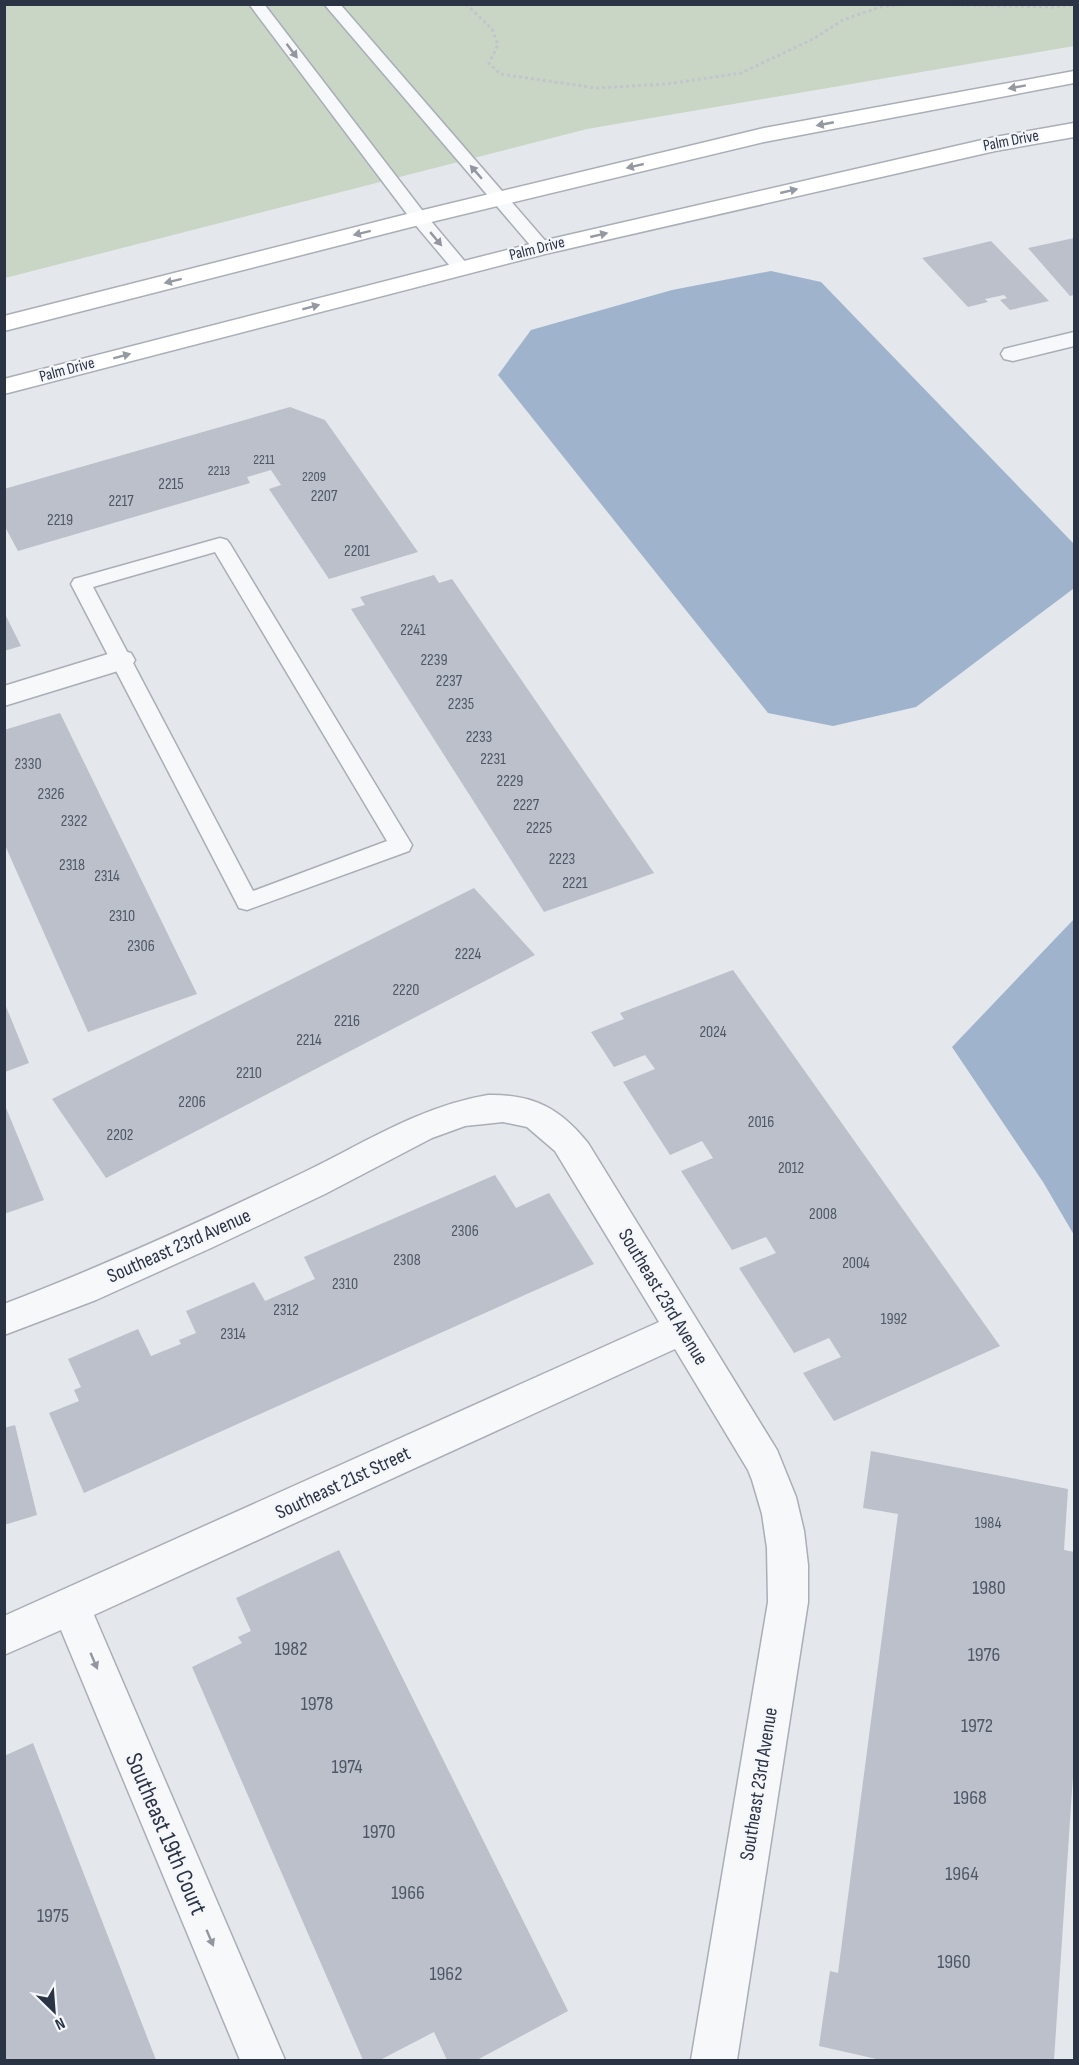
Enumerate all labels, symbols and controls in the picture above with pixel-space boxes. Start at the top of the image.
one-way arrow [285,43,298,59]
one-way arrow [1007,83,1026,92]
one-way arrow [816,120,835,129]
street label: Palm Drive [981,126,1041,156]
one-way arrow [626,162,644,172]
one-way arrow [470,165,483,180]
one-way arrow [780,186,799,195]
one-way arrow [353,228,371,238]
one-way arrow [590,229,608,239]
one-way arrow [429,231,442,246]
street label: Palm Drive [507,233,567,265]
one-way arrow [164,276,182,286]
one-way arrow [302,302,320,311]
one-way arrow [113,351,131,360]
street label: Palm Drive [37,354,97,386]
house number: 2211 [253,451,275,468]
house number: 2213 [208,462,230,479]
house number: 2209 [302,468,326,485]
house number: 2215 [158,475,184,494]
house number: 2207 [311,487,338,506]
house number: 2217 [108,492,134,511]
house number: 2219 [47,511,73,530]
house number: 2201 [344,542,370,561]
house number: 2241 [400,621,426,640]
house number: 2239 [420,651,448,670]
house number: 2237 [436,672,463,691]
house number: 2235 [448,695,474,714]
house number: 2233 [466,728,492,747]
house number: 2231 [480,750,506,769]
house number: 2330 [14,755,42,774]
house number: 2229 [497,772,523,791]
house number: 2326 [38,785,64,804]
house number: 2227 [513,796,540,815]
house number: 2322 [61,812,87,831]
house number: 2225 [526,819,552,838]
house number: 2223 [549,850,575,869]
house number: 2318 [59,856,85,875]
house number: 2314 [94,867,120,886]
house number: 2221 [562,874,588,893]
house number: 2310 [109,907,135,926]
house number: 2306 [127,937,155,956]
house number: 2224 [455,945,482,964]
house number: 2220 [393,981,419,1000]
house number: 2216 [334,1012,360,1031]
house number: 2024 [700,1023,727,1042]
house number: 2214 [296,1031,322,1050]
house number: 2210 [236,1064,262,1083]
house number: 2206 [178,1093,206,1112]
house number: 2016 [748,1113,774,1132]
house number: 2202 [107,1126,133,1145]
house number: 2012 [778,1159,804,1178]
street label: Southeast 23rd Avenue [104,1204,254,1288]
house number: 2008 [809,1205,837,1224]
house number: 2306 [451,1222,479,1241]
street label: Southeast 23rd Avenue [613,1225,713,1369]
house number: 2308 [393,1251,421,1270]
house number: 2004 [842,1254,870,1273]
house number: 2310 [332,1275,358,1294]
house number: 2312 [273,1301,299,1320]
house number: 1992 [881,1310,907,1329]
house number: 2314 [220,1325,246,1344]
street label: Southeast 21st Street [272,1441,414,1525]
house number: 1984 [975,1514,1002,1533]
house number: 1980 [972,1576,1006,1600]
house number: 1982 [274,1637,308,1661]
house number: 1976 [968,1643,1000,1667]
one-way arrow [89,1653,99,1671]
house number: 1978 [301,1692,333,1716]
street label: Southeast 23rd Avenue [735,1706,783,1862]
house number: 1972 [961,1714,993,1738]
street label: Southeast 19th Court [119,1749,213,1919]
house number: 1974 [331,1755,363,1779]
house number: 1968 [953,1786,987,1810]
house number: 1970 [363,1820,395,1844]
house number: 1964 [945,1862,979,1886]
house number: 1966 [391,1881,425,1905]
house number: 1975 [37,1904,69,1928]
one-way arrow [205,1929,215,1947]
house number: 1960 [937,1950,971,1974]
house number: 1962 [429,1962,463,1986]
north arrow [24,1981,84,2041]
text: N [52,2013,68,2034]

